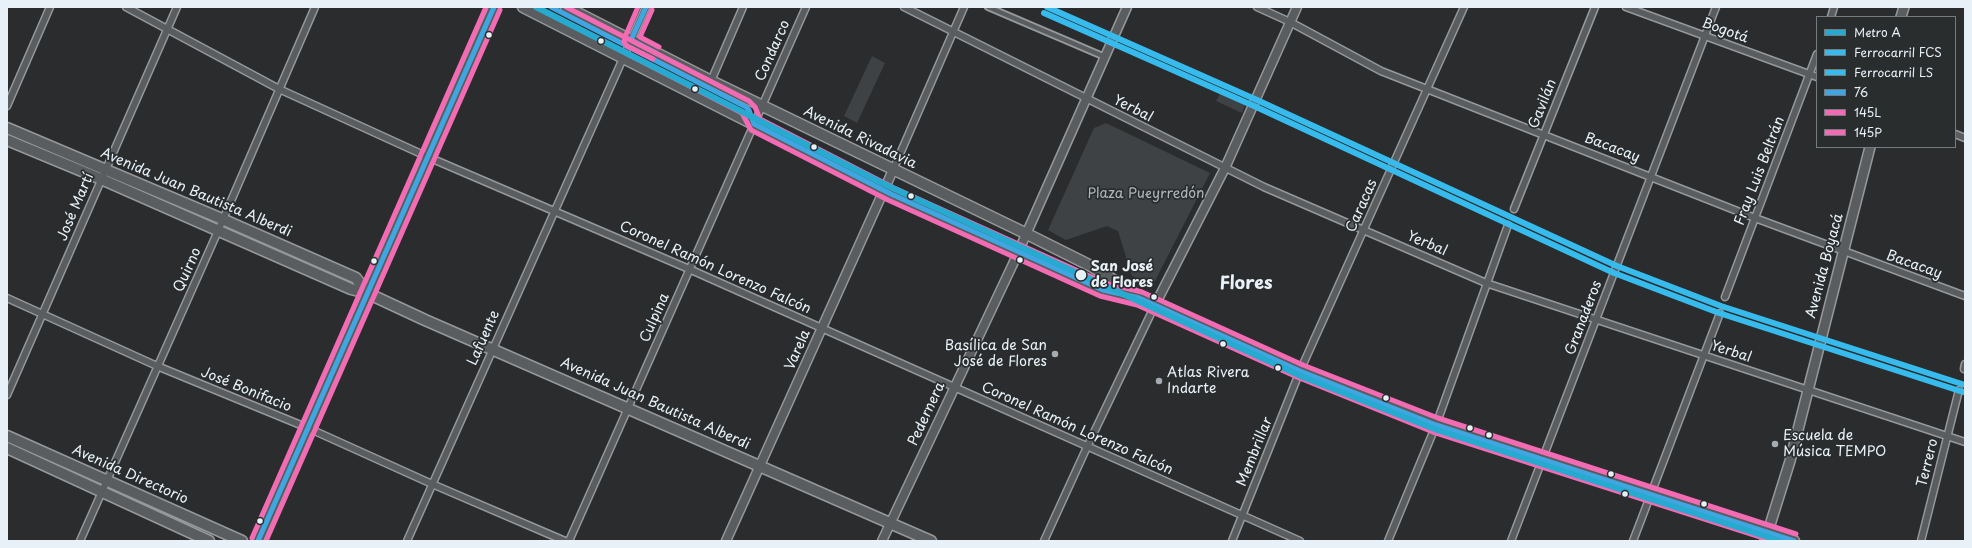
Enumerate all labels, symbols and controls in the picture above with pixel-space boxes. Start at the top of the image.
street label: Bogotá [1700,15,1750,47]
legend [1816,16,1956,148]
street label: Condarco [752,18,794,84]
text: Metro A [1854,23,1901,41]
unlabelled marker [484,30,494,40]
unlabelled marker [596,36,606,46]
text: Ferrocarril FCS [1854,43,1942,61]
text: Ferrocarril LS [1854,63,1933,81]
street label: Gavilán [1525,77,1561,131]
text: 76 [1854,83,1868,101]
unlabelled marker [690,84,700,94]
street label: Yerbal [1111,92,1155,126]
street label: Avenida Rivadavia [801,103,919,173]
text: 145L [1854,103,1881,121]
street label: Fray Luis Beltrán [1732,114,1788,228]
text: 145P [1854,123,1882,141]
street label: Bacacay [1582,130,1642,166]
unlabelled marker [809,142,819,152]
street label: Avenida Juan Bautista Alberdi [98,145,294,241]
street label: José Martí [54,171,98,243]
street label: Caracas [1343,177,1381,235]
park label: Plaza Pueyrredón [1087,186,1205,202]
unlabelled marker [906,191,916,201]
street label: Avenida Boyacá [1803,212,1847,320]
street label: Coronel Ramón Lorenzo Falcón [617,218,813,318]
street label: Yerbal [1404,228,1450,260]
street label: Quirno [171,245,205,295]
street label: Bacacay [1884,247,1944,283]
unlabelled marker [1015,255,1025,265]
unlabelled marker [369,256,379,266]
place label: San José de Flores [1091,259,1153,292]
marker: San José de Flores [1074,268,1088,282]
district label: Flores [1219,273,1273,295]
street label: Granaderos [1562,278,1606,358]
street label: Culpina [637,291,673,345]
unlabelled marker [1149,292,1159,302]
street label: Lafuente [464,308,504,368]
street label: Varela [782,327,814,373]
place label: Basílica de San José de Flores [945,338,1047,370]
street label: Yerbal [1708,338,1754,366]
unlabelled marker [1218,339,1228,349]
marker: Basílica de San José de Flores [1050,349,1060,359]
street label: Avenida Juan Bautista Alberdi [558,354,752,454]
unlabelled marker [1273,363,1283,373]
street label: José Bonifacio [198,364,294,416]
place label: Atlas Rivera Indarte [1167,365,1249,398]
marker: Atlas Rivera Indarte [1154,376,1164,386]
street label: Coronel Ramón Lorenzo Falcón [979,379,1175,479]
street label: Pedernera [905,380,949,448]
unlabelled marker [1381,393,1391,403]
street label: Membrillar [1234,415,1276,489]
unlabelled marker [1465,423,1475,433]
place label: Escuela de Música TEMPO [1783,428,1886,460]
unlabelled marker [1484,430,1494,440]
street label: Terrero [1914,437,1942,489]
marker: Escuela de Música TEMPO [1770,439,1780,449]
street label: Avenida Directorio [69,442,191,508]
unlabelled marker [1606,469,1616,479]
unlabelled marker [1620,489,1630,499]
unlabelled marker [1699,499,1709,509]
unlabelled marker [255,516,265,526]

